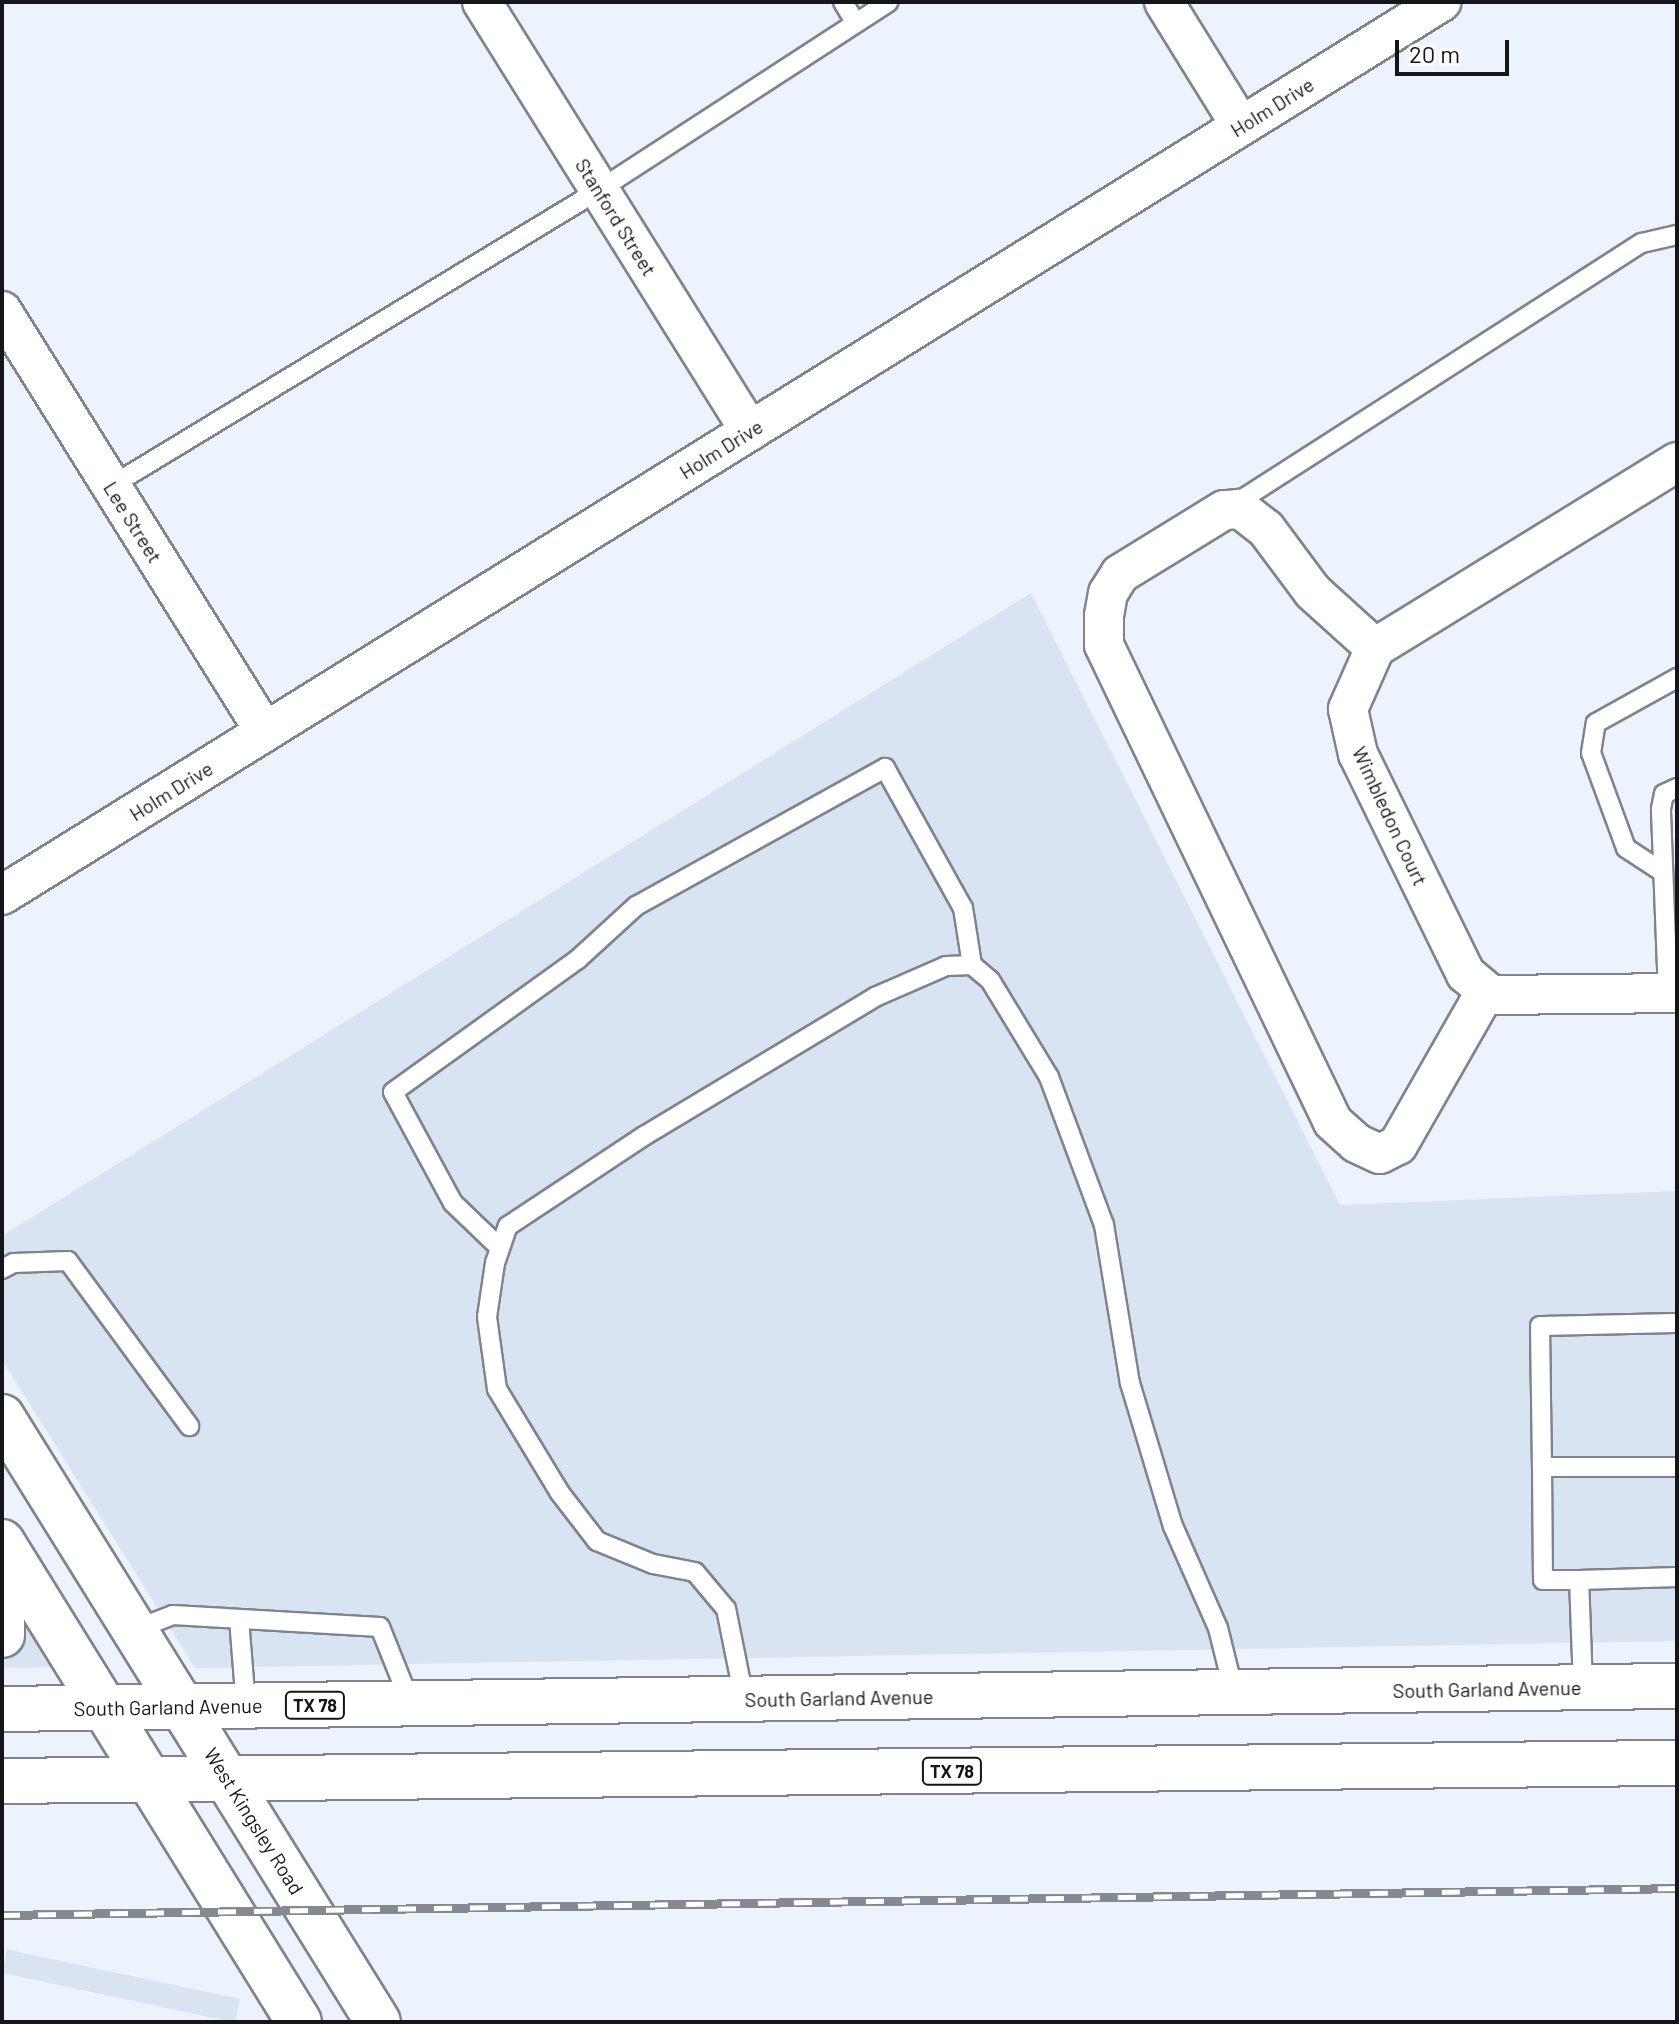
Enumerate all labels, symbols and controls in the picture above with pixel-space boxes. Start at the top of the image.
scale bar [1399,24,1513,74]
text: 20 m [1409,39,1460,68]
street label: Holm Drive [1226,72,1318,142]
street label: Stanford Street [570,154,662,280]
street label: Holm Drive [675,414,767,484]
street label: Lee Street [99,477,167,567]
street label: Wimbledon Court [1347,743,1433,889]
street label: Holm Drive [125,756,217,826]
street label: South Garland Avenue [1392,1675,1582,1703]
street label: South Garland Avenue [744,1684,934,1712]
road number: TX 78 [283,1691,347,1719]
street label: South Garland Avenue [73,1693,263,1721]
street label: West Kingsley Road [199,1743,309,1899]
road number: TX 78 [920,1757,984,1785]

